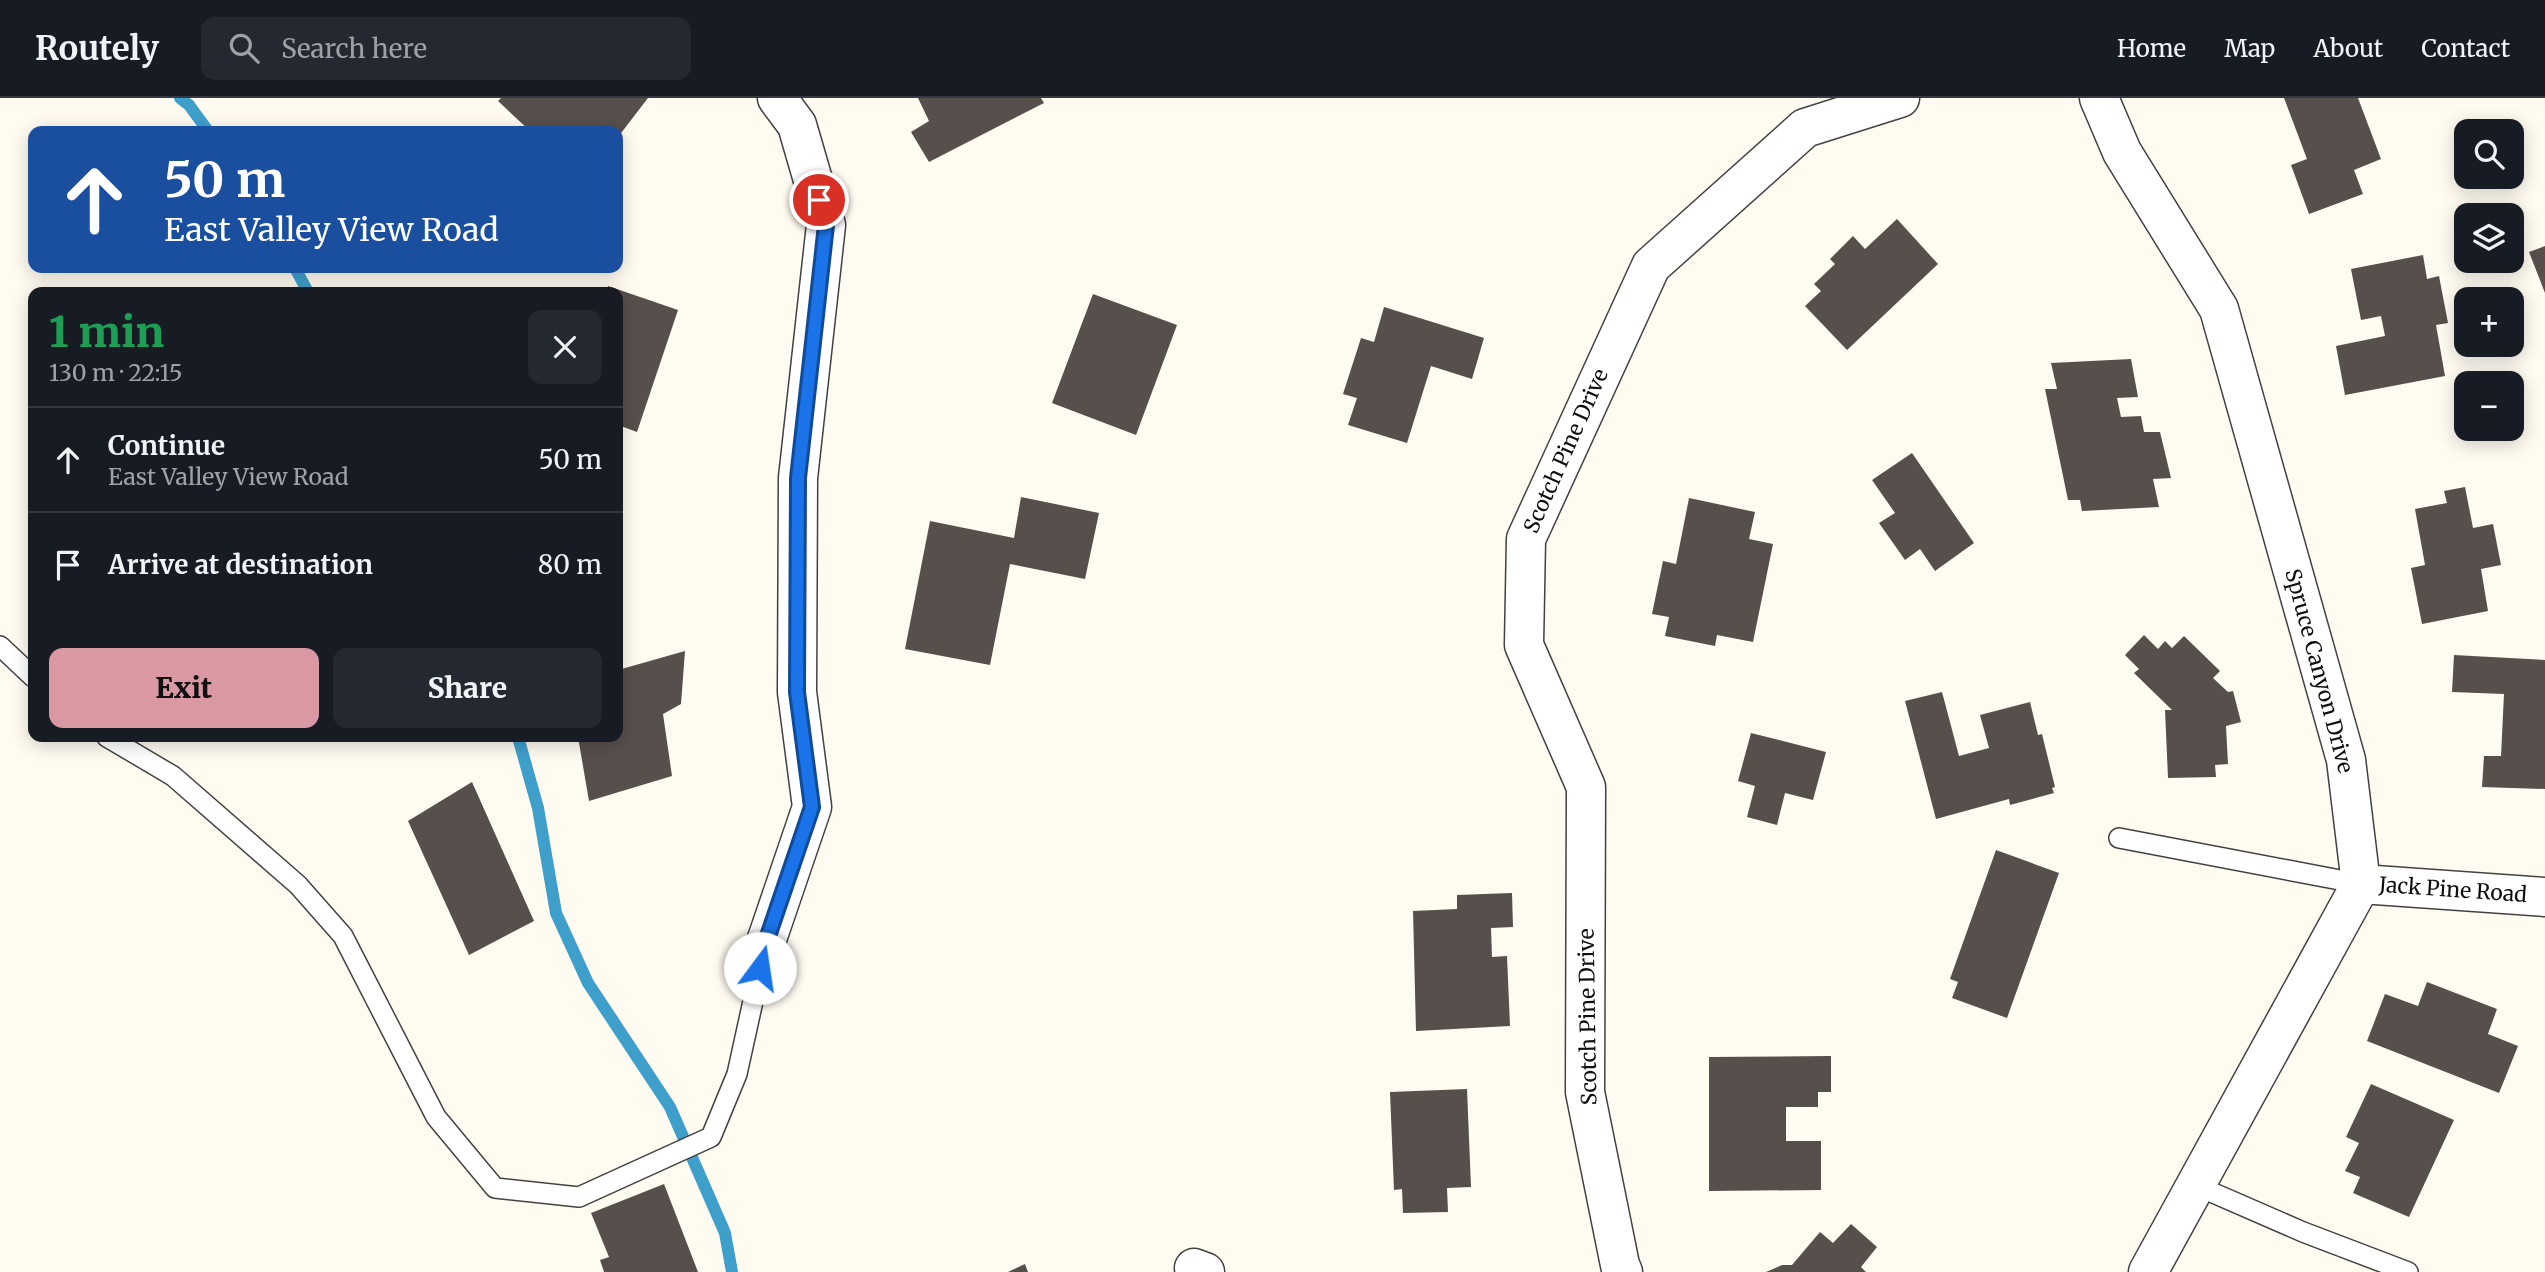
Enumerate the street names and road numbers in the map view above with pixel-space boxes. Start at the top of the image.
street label: Scotch Pine Drive [1517,364,1614,537]
street label: Spruce Canyon Drive [2279,566,2360,776]
street label: Jack Pine Road [2377,871,2528,908]
street label: Scotch Pine Drive [1572,928,1603,1106]

